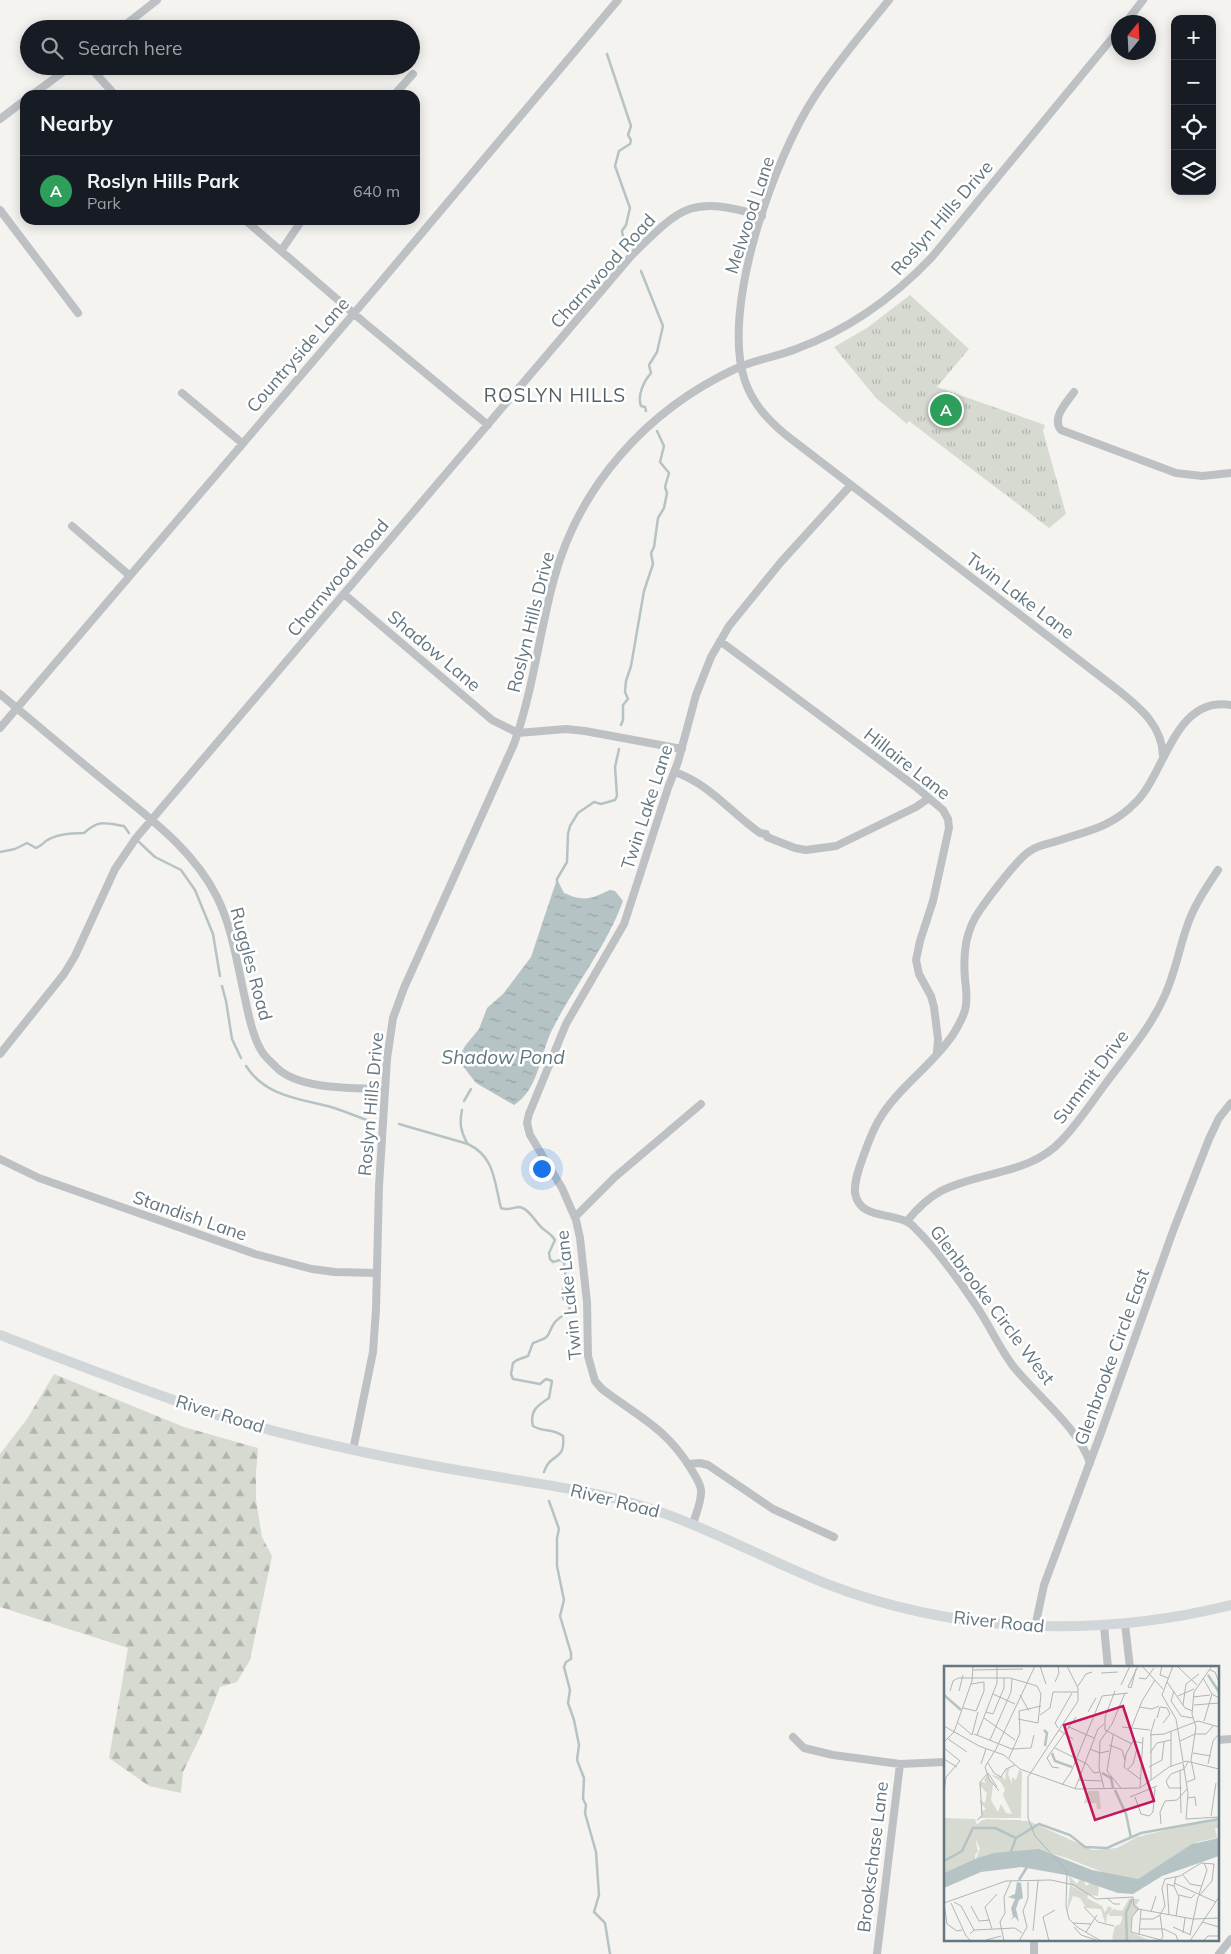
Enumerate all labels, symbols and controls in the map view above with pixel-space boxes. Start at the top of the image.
north arrow [1111,15,1156,60]
map controls [1171,15,1216,195]
button: + [1171,15,1216,60]
search box [20,20,420,75]
icon: search [38,34,66,62]
text: Search here [78,36,182,60]
button: − [1171,60,1216,105]
button: locate [1171,105,1216,150]
text: Nearby [40,110,113,136]
button: layers [1171,150,1216,195]
street label: Melwood Lane [720,153,779,276]
street label: Roslyn Hills Drive [886,156,998,280]
text: Roslyn Hills Park [87,169,239,193]
text: A [50,181,62,201]
text: 640 m [353,181,400,201]
text: Park [87,193,121,213]
street label: Charnwood Road [545,209,660,333]
street label: Countryside Lane [241,292,354,417]
district label: ROSLYN HILLS [484,383,626,407]
pin: A [930,391,962,429]
street label: Charnwood Road [282,514,393,641]
street label: Twin Lake Lane [961,547,1079,644]
street label: Roslyn Hills Drive [502,549,559,695]
street label: Shadow Lane [383,605,486,696]
street label: Hillaire Lane [859,723,955,805]
street label: Twin Lake Lane [616,741,678,872]
street label: Ruggles Road [225,905,278,1023]
street label: Summit Drive [1048,1025,1133,1128]
street label: Roslyn Hills Drive [353,1031,388,1177]
water label: Shadow Pond [441,1045,565,1069]
your location [529,1156,555,1182]
street label: Standish Lane [130,1185,250,1246]
street label: Glenbrooke Circle West [925,1220,1060,1389]
street label: Twin Lake Lane [550,1229,587,1361]
street label: Glenbrooke Circle East [1069,1265,1154,1448]
street label: River Road [173,1389,267,1438]
street label: River Road [568,1478,662,1523]
street label: River Road [952,1605,1046,1638]
inset map [944,1666,1218,1942]
street label: Brookschase Lane [852,1780,893,1934]

